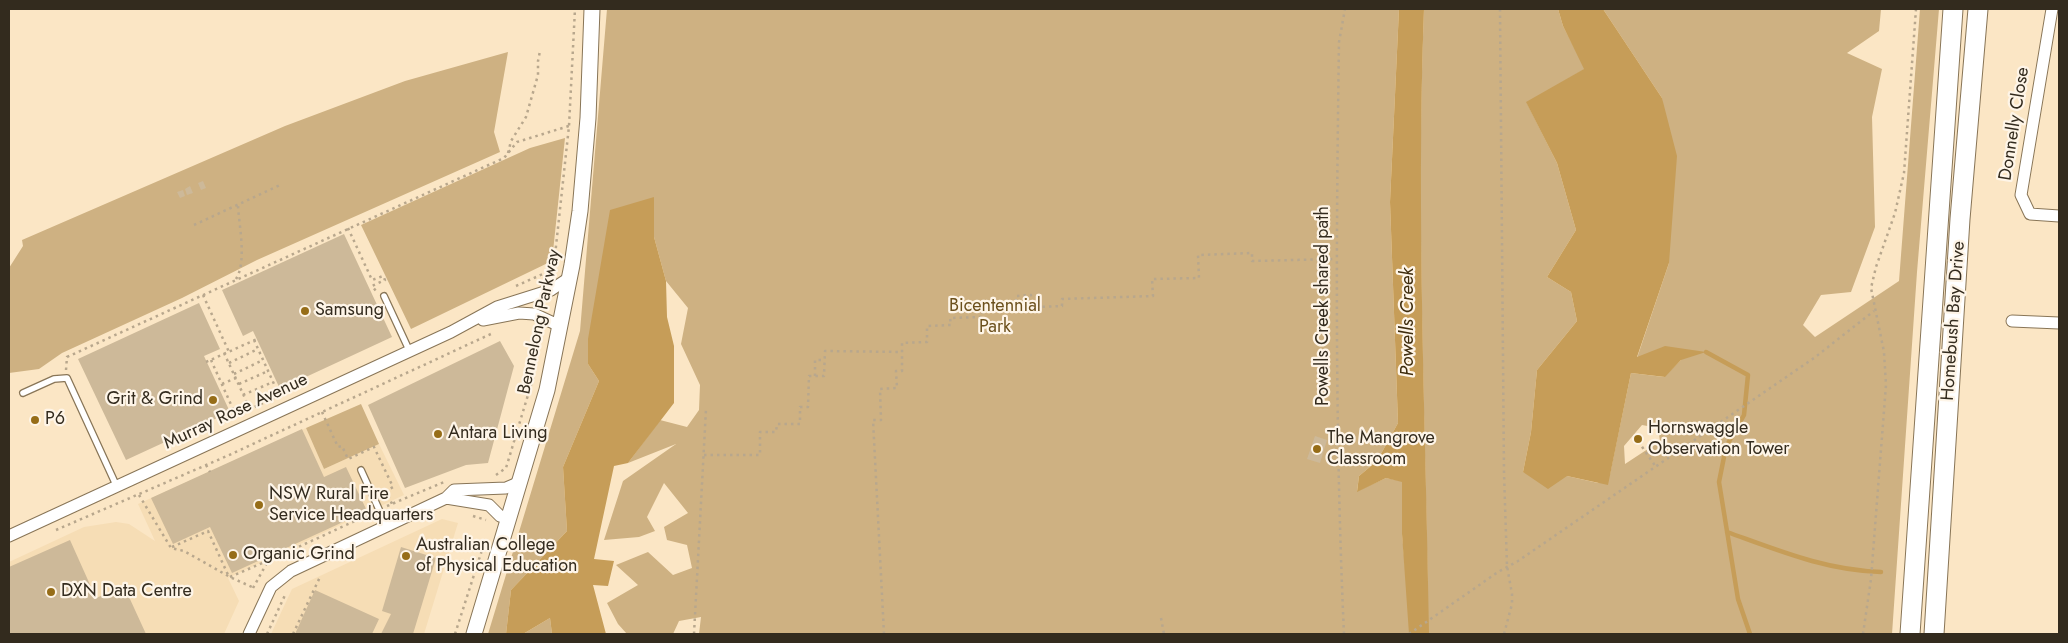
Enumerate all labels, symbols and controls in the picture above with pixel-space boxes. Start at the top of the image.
street label: Donnelly Close [1995,66,2035,182]
street label: Powells Creek shared path [1313,206,1335,406]
street label: Homebush Bay Drive [1938,241,1970,401]
street label: Bennelong Parkway [514,248,566,396]
water label: Powells Creek [1397,268,1419,376]
park label: Bicentennial Park [949,296,1041,338]
place label: Samsung [315,300,384,322]
marker: Samsung [299,305,311,317]
street label: Murray Rose Avenue [161,369,311,455]
place label: Grit & Grind [106,389,203,411]
marker: Grit & Grind [207,394,219,406]
place label: P6 [45,409,65,431]
marker: P6 [29,414,41,426]
place label: Hornswaggle Observation Tower [1648,418,1790,460]
place label: Antara Living [448,423,548,445]
marker: Antara Living [432,428,444,440]
place label: The Mangrove Classroom [1327,428,1435,470]
marker: Hornswaggle Observation Tower [1632,433,1644,445]
marker: The Mangrove Classroom [1311,443,1323,455]
place label: NSW Rural Fire Service Headquarters [269,484,433,526]
marker: NSW Rural Fire Service Headquarters [253,499,265,511]
place label: Australian College of Physical Education [416,535,577,578]
place label: Organic Grind [243,544,355,566]
marker: Organic Grind [227,549,239,561]
marker: Australian College of Physical Education [400,550,412,562]
place label: DXN Data Centre [61,581,192,603]
marker: DXN Data Centre [45,586,57,598]

